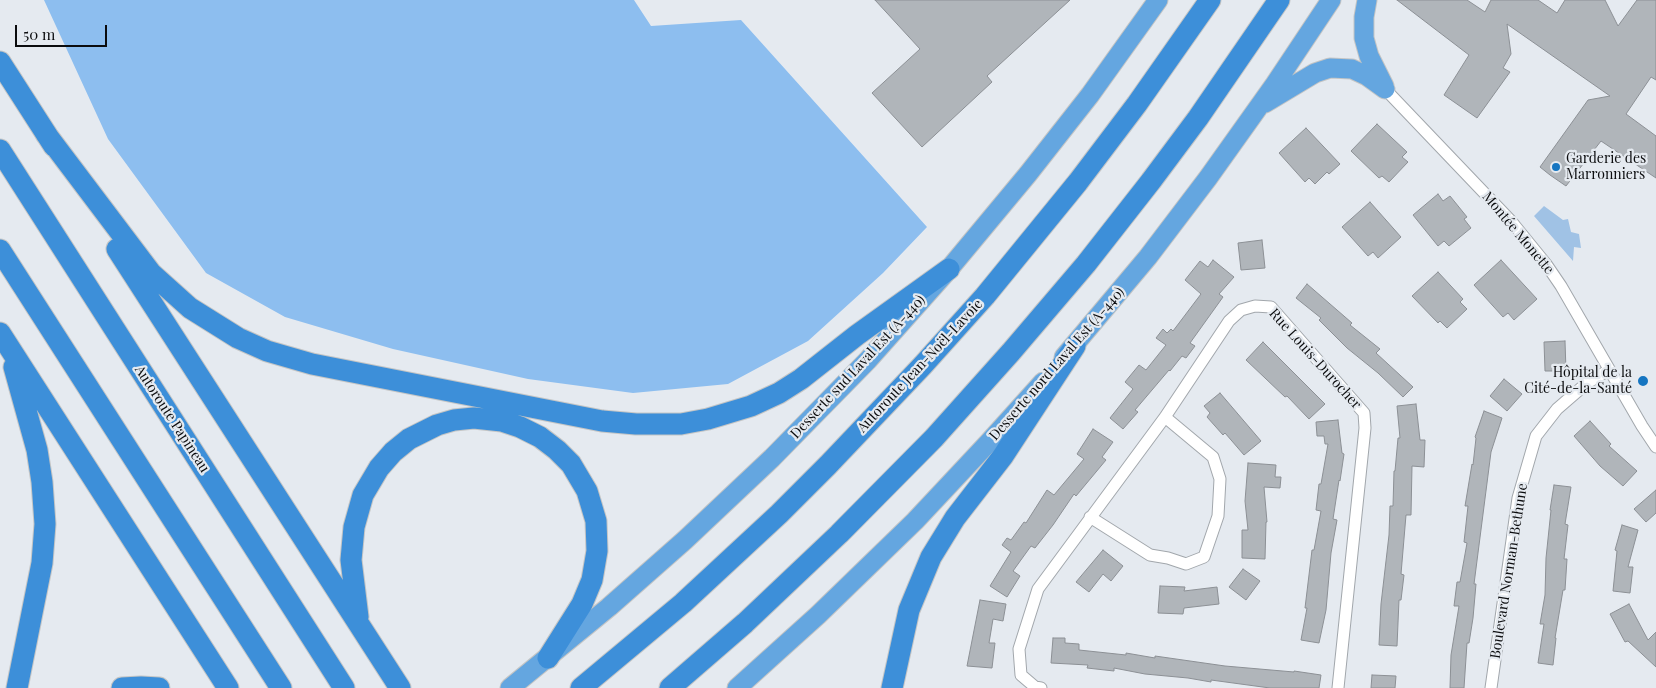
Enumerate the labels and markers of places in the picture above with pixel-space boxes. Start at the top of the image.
place label: Garderie des Marronniers [1566,151,1646,184]
marker: Garderie des Marronniers [1550,161,1562,173]
place label: Hôpital de la Cité-de-la-Santé [1524,365,1632,398]
marker: Hôpital de la Cité-de-la-Santé [1636,374,1650,388]

